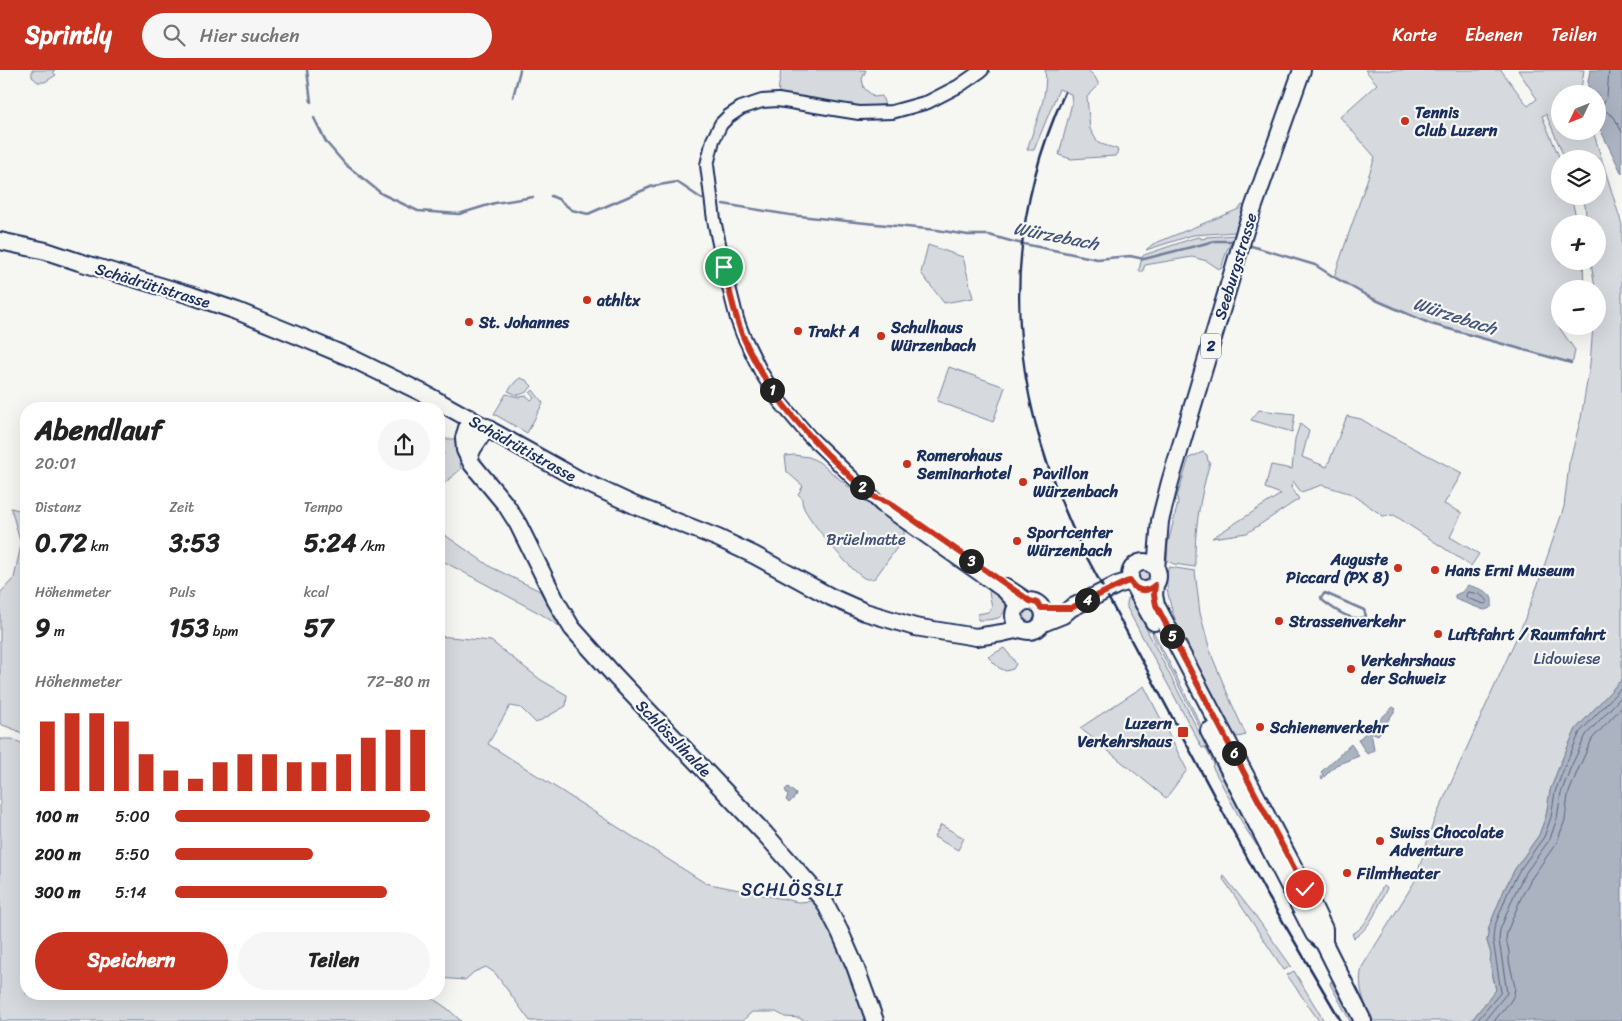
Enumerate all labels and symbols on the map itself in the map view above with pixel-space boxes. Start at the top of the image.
north arrow [1551,85,1606,140]
place label: Tennis Club Luzern [1414,98,1498,145]
marker: Tennis Club Luzern [1399,115,1411,127]
street label: Seeburgstrasse [1205,209,1265,323]
water label: Würzebach [1011,212,1103,260]
pin [703,246,745,288]
street label: Schädrütistrasse [92,254,214,317]
place label: athltx [596,286,641,315]
water label: Würzebach [1409,288,1502,345]
marker: athltx [581,294,593,306]
place label: St. Johannes [478,308,570,337]
place label: Schulhaus Würzenbach [890,313,977,360]
marker: St. Johannes [463,316,475,328]
place label: Trakt A [808,317,860,346]
marker: Trakt A [792,325,804,337]
marker: Schulhaus Würzenbach [875,330,887,342]
road number: 2 [1201,334,1221,358]
pin: 1 [760,378,784,402]
street label: Schädrütistrasse [464,407,582,490]
place label: Romerohaus Seminarhotel [916,441,1013,488]
marker: Romerohaus Seminarhotel [901,458,913,470]
place label: Pavillon Würzenbach [1033,459,1119,506]
pin: 2 [850,474,874,500]
marker: Pavillon Würzenbach [1017,476,1029,488]
place label: Sportcenter Würzenbach [1026,518,1114,565]
park label: Brüelmatte [826,525,906,554]
marker: Sportcenter Würzenbach [1011,535,1023,547]
place label: Auguste Piccard (PX 8) [1286,545,1389,592]
pin: 3 [958,548,984,574]
place label: Hans Erni Museum [1444,556,1575,585]
marker: Auguste Piccard (PX 8) [1392,562,1404,574]
marker: Hans Erni Museum [1429,564,1441,576]
pin: 4 [1074,588,1100,612]
place label: Strassenverkehr [1288,607,1406,636]
marker: Strassenverkehr [1273,615,1285,627]
place label: Luftfahrt / Raumfahrt [1448,620,1606,649]
pin: 5 [1160,624,1184,648]
marker: Luftfahrt / Raumfahrt [1432,628,1444,640]
park label: Lidowiese [1534,644,1600,673]
place label: Verkehrshaus der Schweiz [1361,646,1456,693]
marker: Verkehrshaus der Schweiz [1345,663,1357,675]
street label: Schlösslihalde [629,692,719,785]
place label: Luzern Verkehrshaus [1078,709,1173,756]
place label: Schienenverkehr [1269,713,1389,742]
marker: Schienenverkehr [1254,721,1266,733]
marker: Luzern Verkehrshaus [1176,725,1190,739]
pin: 6 [1222,740,1246,766]
place label: Swiss Chocolate Adventure [1389,818,1505,865]
marker: Swiss Chocolate Adventure [1374,835,1386,847]
place label: Filmtheater [1356,859,1441,888]
marker: Filmtheater [1341,867,1353,879]
pin [1284,868,1326,910]
district label: SCHLÖSSLI [741,874,844,906]

